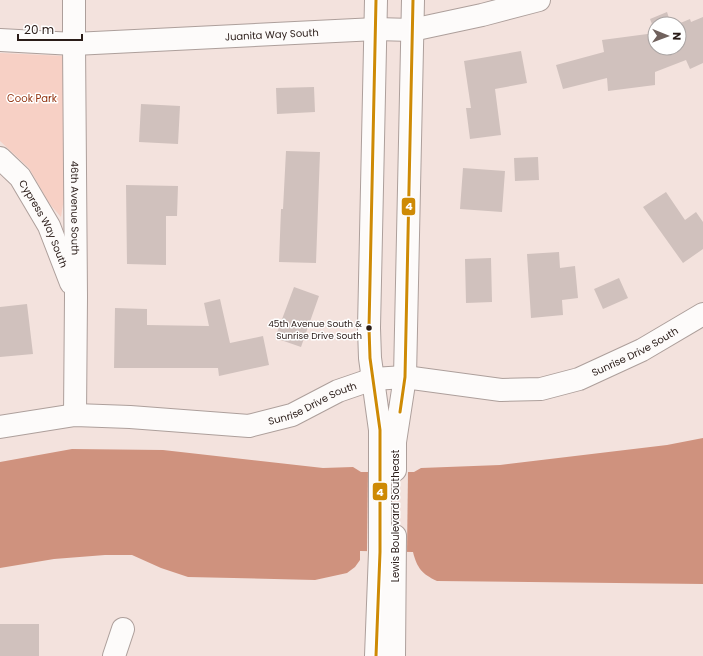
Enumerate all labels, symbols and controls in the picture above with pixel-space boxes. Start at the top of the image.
scale bar [18,16,82,42]
north arrow [647,16,687,56]
text: 20 m [24,21,54,38]
street label: Juanita Way South [224,25,319,45]
text: N [669,32,685,40]
park label: Cook Park [7,91,58,106]
street label: 46th Avenue South [67,161,83,255]
street label: Cypress Way South [15,177,71,270]
line badge: 4 [401,197,416,216]
text: 4 [405,198,413,214]
place label: 45th Avenue South & Sunrise Drive South [268,318,362,342]
marker: 45th Avenue South & Sunrise Drive South [364,323,374,333]
street label: Sunrise Drive South [589,323,681,380]
street label: Sunrise Drive South [267,378,359,429]
street label: Lewis Boulevard Southeast [388,449,403,582]
line badge: 4 [372,482,388,501]
text: 4 [376,484,384,500]

